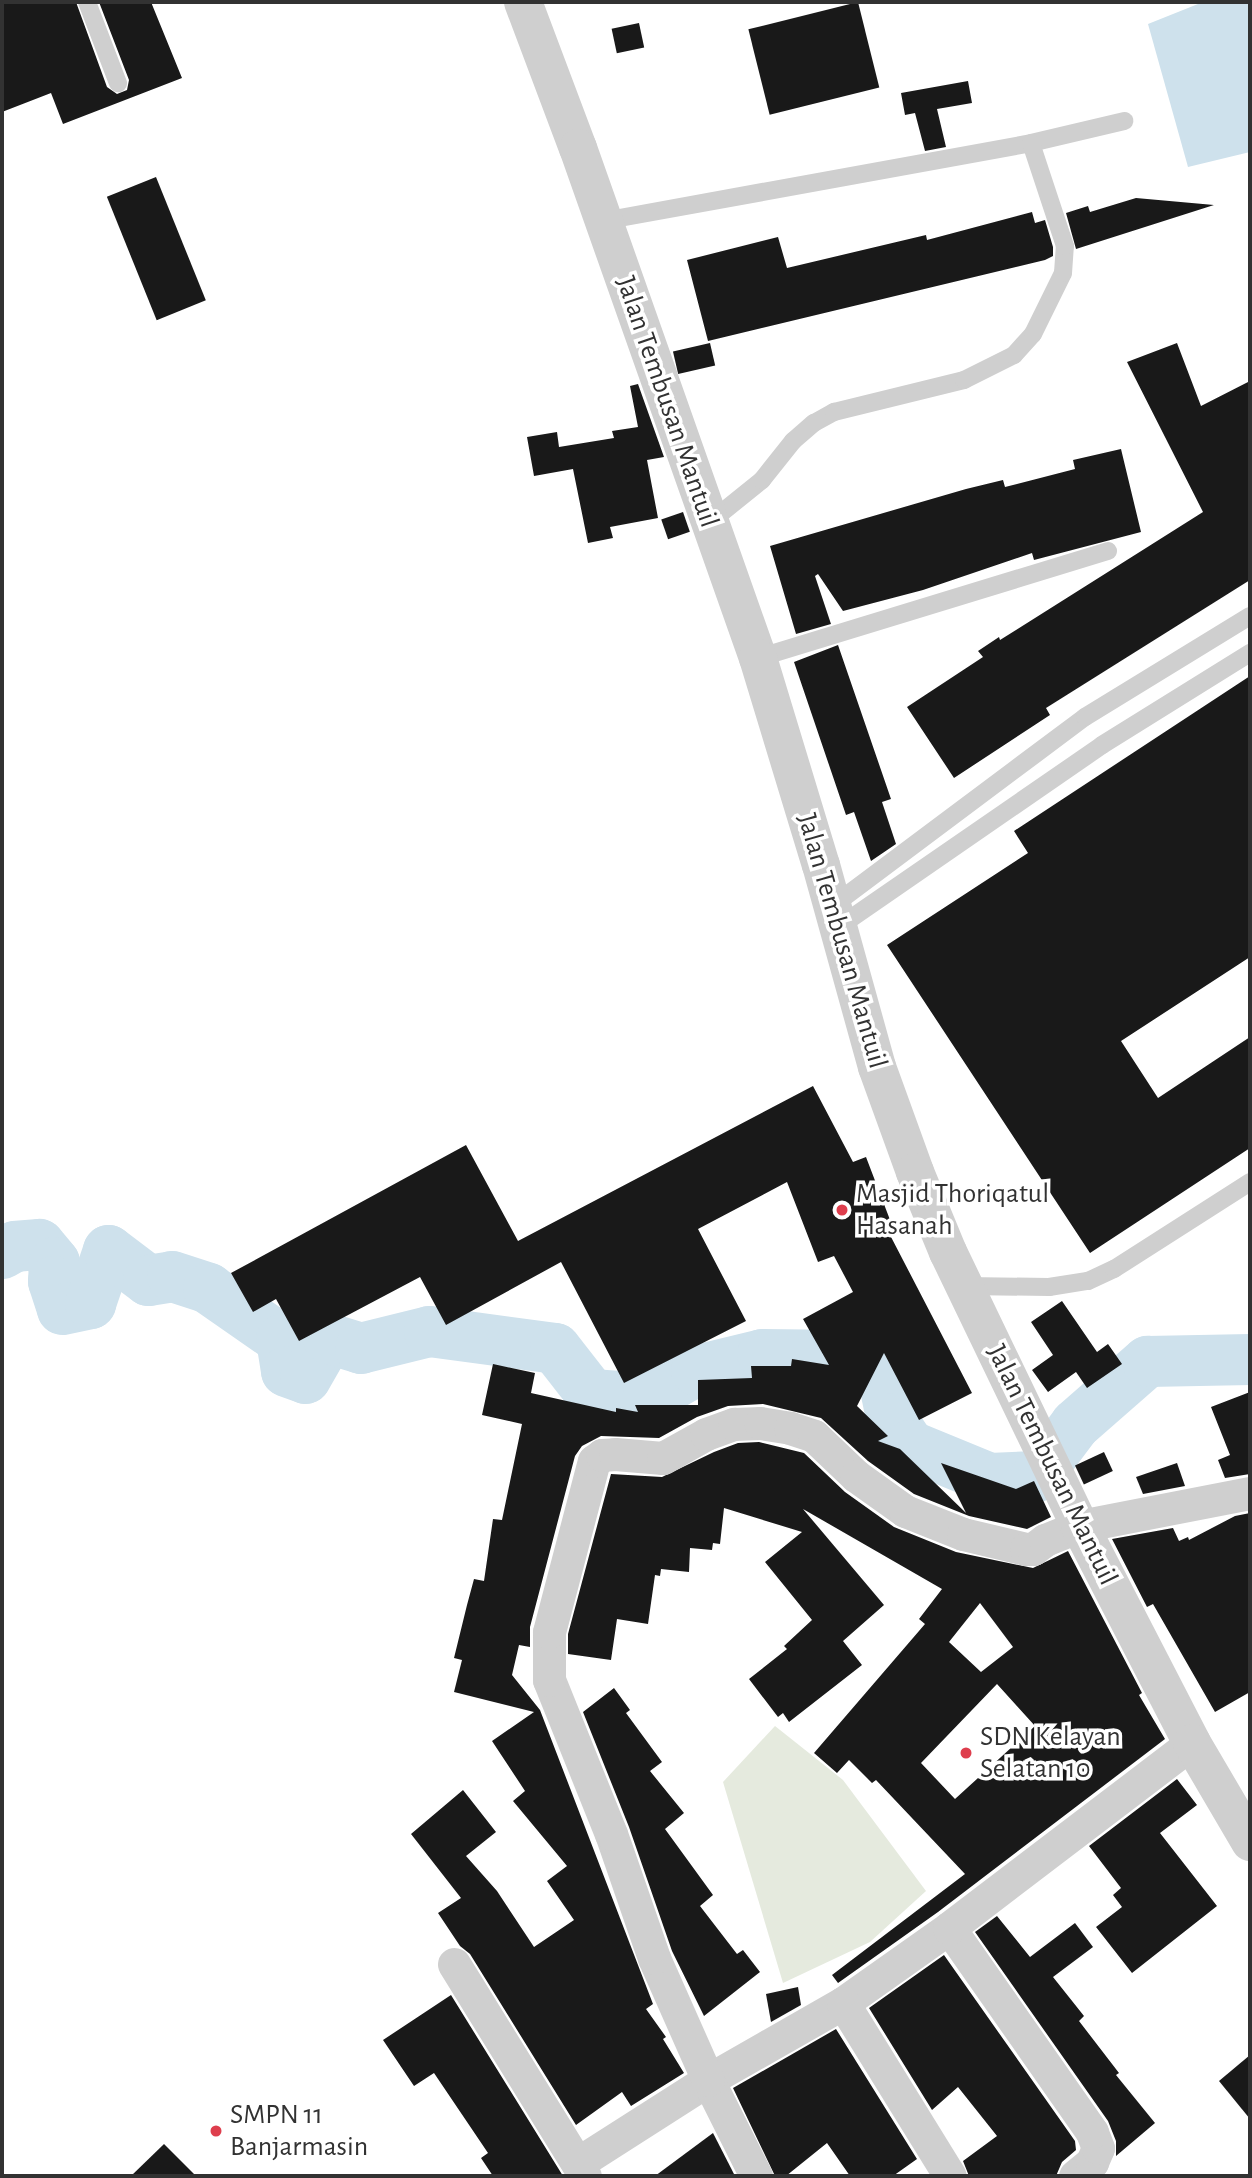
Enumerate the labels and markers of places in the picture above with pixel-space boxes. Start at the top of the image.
place label: Masjid Thoriqatul Hasanah [856,1177,1049,1243]
marker: Masjid Thoriqatul Hasanah [834,1202,850,1218]
place label: SDN Kelayan Selatan 10 [980,1720,1121,1786]
marker: SDN Kelayan Selatan 10 [958,1745,974,1761]
place label: SMPN 11 Banjarmasin [230,2098,368,2164]
marker: SMPN 11 Banjarmasin [208,2123,224,2139]

